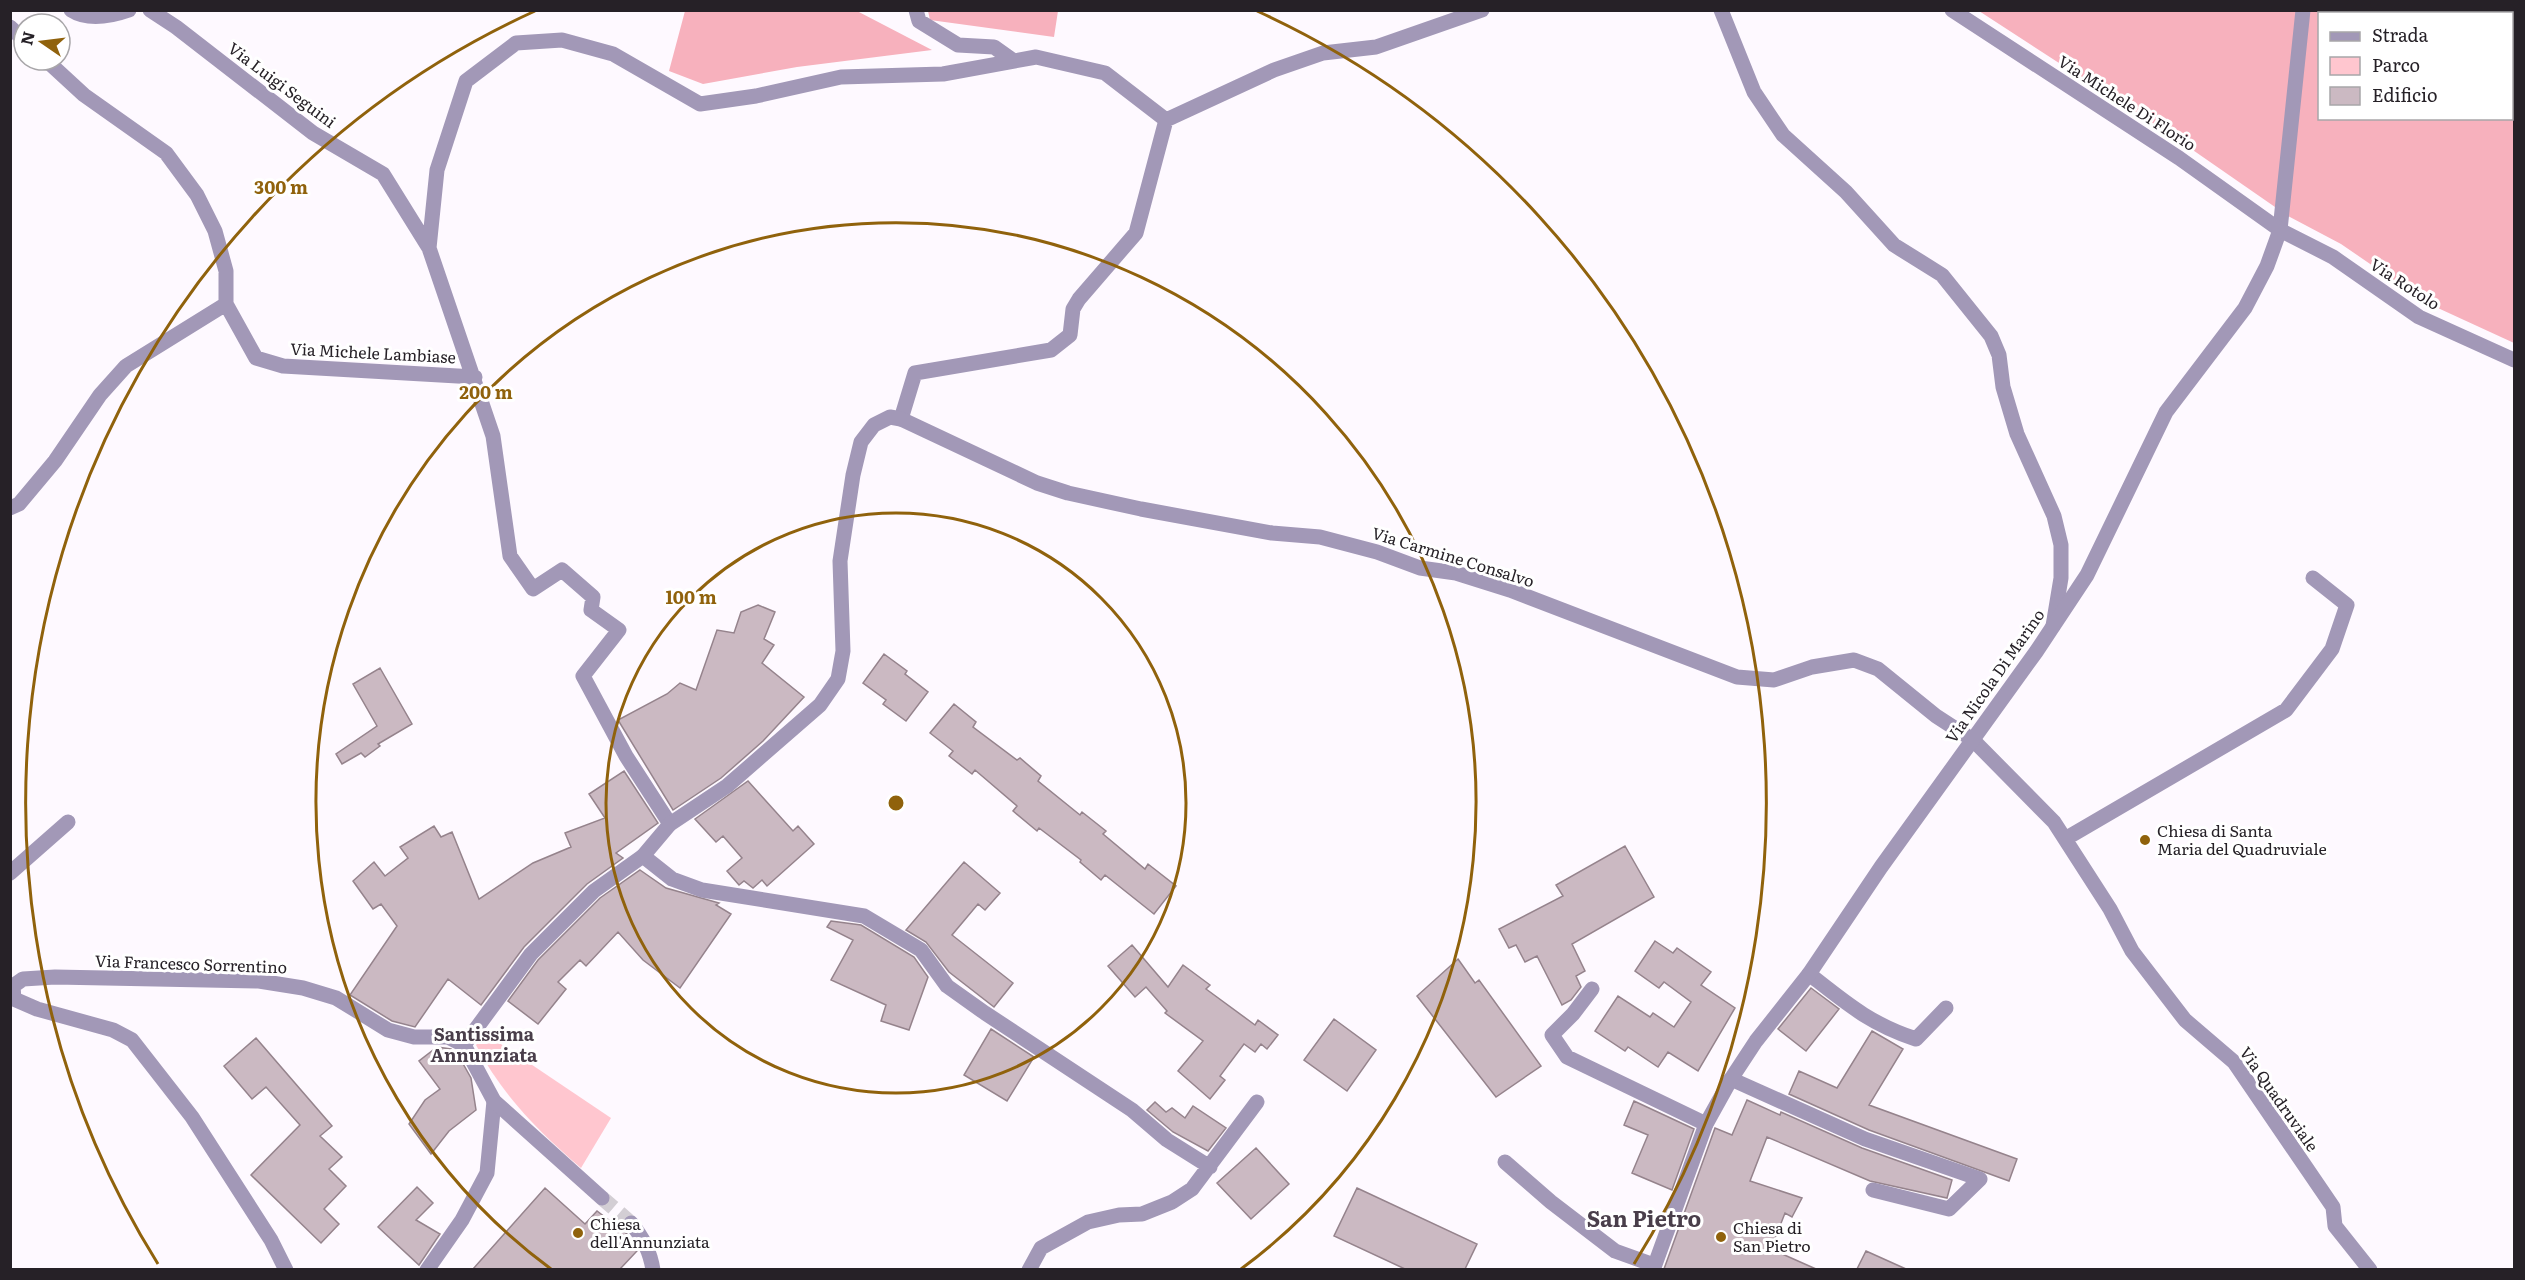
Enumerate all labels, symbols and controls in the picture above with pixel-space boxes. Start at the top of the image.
north arrow [12,12,72,72]
legend [2318,12,2513,120]
text: Strada [2372,21,2429,48]
text: N [13,29,40,48]
street label: Via Luigi Seguini [224,36,342,133]
street label: Via Michele Di Florio [2054,49,2201,156]
text: Parco [2372,51,2420,78]
text: Edificio [2372,81,2438,108]
text: 300 m [254,173,308,200]
street label: Via Rotolo [2366,252,2445,315]
street label: Via Michele Lambiase [290,336,456,368]
text: 200 m [459,378,513,405]
street label: Via Carmine Consalvo [1369,520,1537,592]
text: 100 m [665,583,717,610]
street label: Via Nicola Di Marino [1939,603,2050,747]
centre of rings [886,793,906,813]
place label: Chiesa di Santa Maria del Quadruviale [2157,818,2327,860]
marker: Chiesa di Santa Maria del Quadruviale [2138,833,2152,847]
street label: Via Francesco Sorrentino [95,948,287,978]
district label: Santissima Annunziata [431,1020,538,1068]
street label: Via Quadruviale [2235,1041,2325,1156]
district label: San Pietro [1587,1201,1701,1234]
place label: Chiesa dell'Annunziata [590,1211,710,1253]
place label: Chiesa di San Pietro [1733,1215,1811,1257]
marker: Chiesa dell'Annunziata [571,1226,585,1240]
marker: Chiesa di San Pietro [1714,1230,1728,1244]

